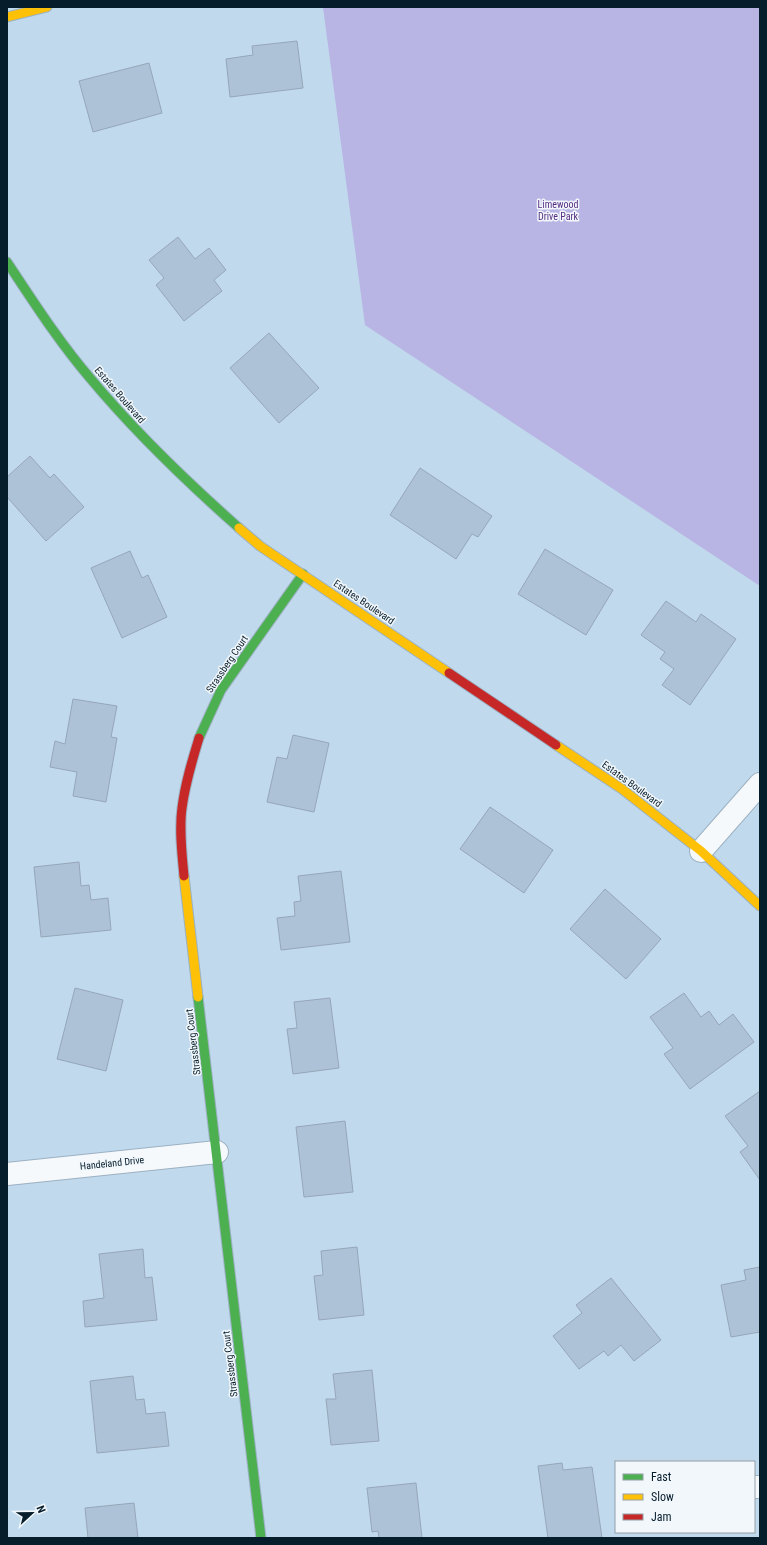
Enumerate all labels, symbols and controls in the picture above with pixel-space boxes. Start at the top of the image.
park label: Limewood Drive Park [538,199,579,222]
street label: Estates Boulevard [93,365,147,425]
street label: Estates Boulevard [332,578,397,626]
street label: Strassberg Court [204,633,250,695]
street label: Estates Boulevard [600,759,664,809]
street label: Strassberg Court [183,1008,203,1076]
street label: Handeland Drive [79,1154,145,1172]
street label: Strassberg Court [220,1330,240,1398]
legend [615,1461,755,1533]
text: Fast [651,1470,672,1484]
text: Slow [651,1490,674,1504]
north arrow [12,1493,52,1533]
text: N [34,1504,48,1515]
text: Jam [651,1510,672,1524]

